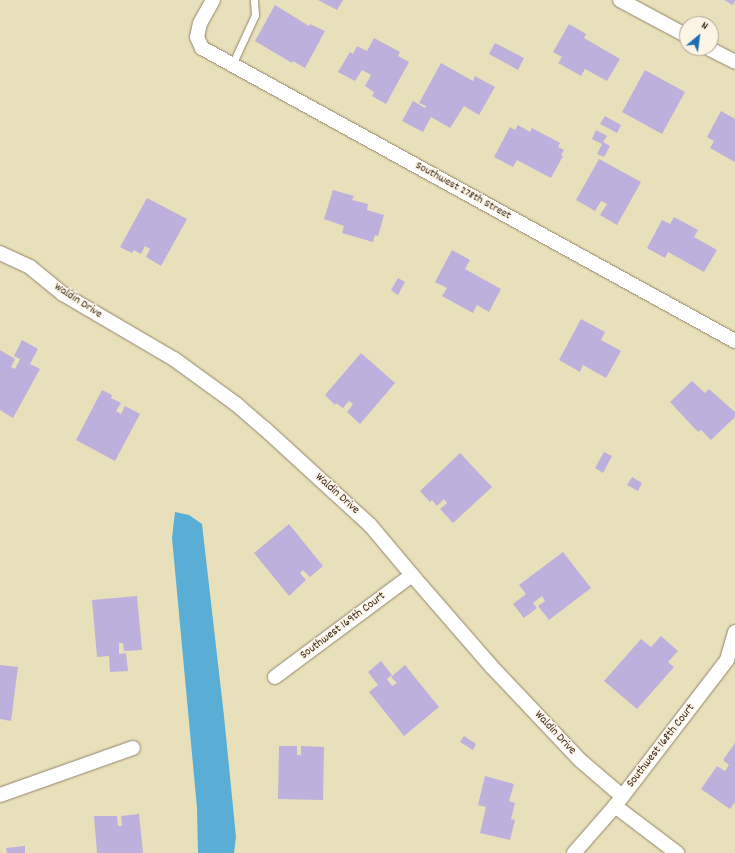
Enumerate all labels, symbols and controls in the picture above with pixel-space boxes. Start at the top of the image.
north arrow [679,16,719,56]
text: N [698,18,711,35]
street label: Southwest 278th Street [413,159,513,223]
street label: Waldin Drive [51,280,105,322]
street label: Waldin Drive [312,470,362,518]
street label: Southwest 169th Court [298,589,388,663]
street label: Southwest 168th Court [624,701,698,791]
street label: Waldin Drive [531,708,579,758]

